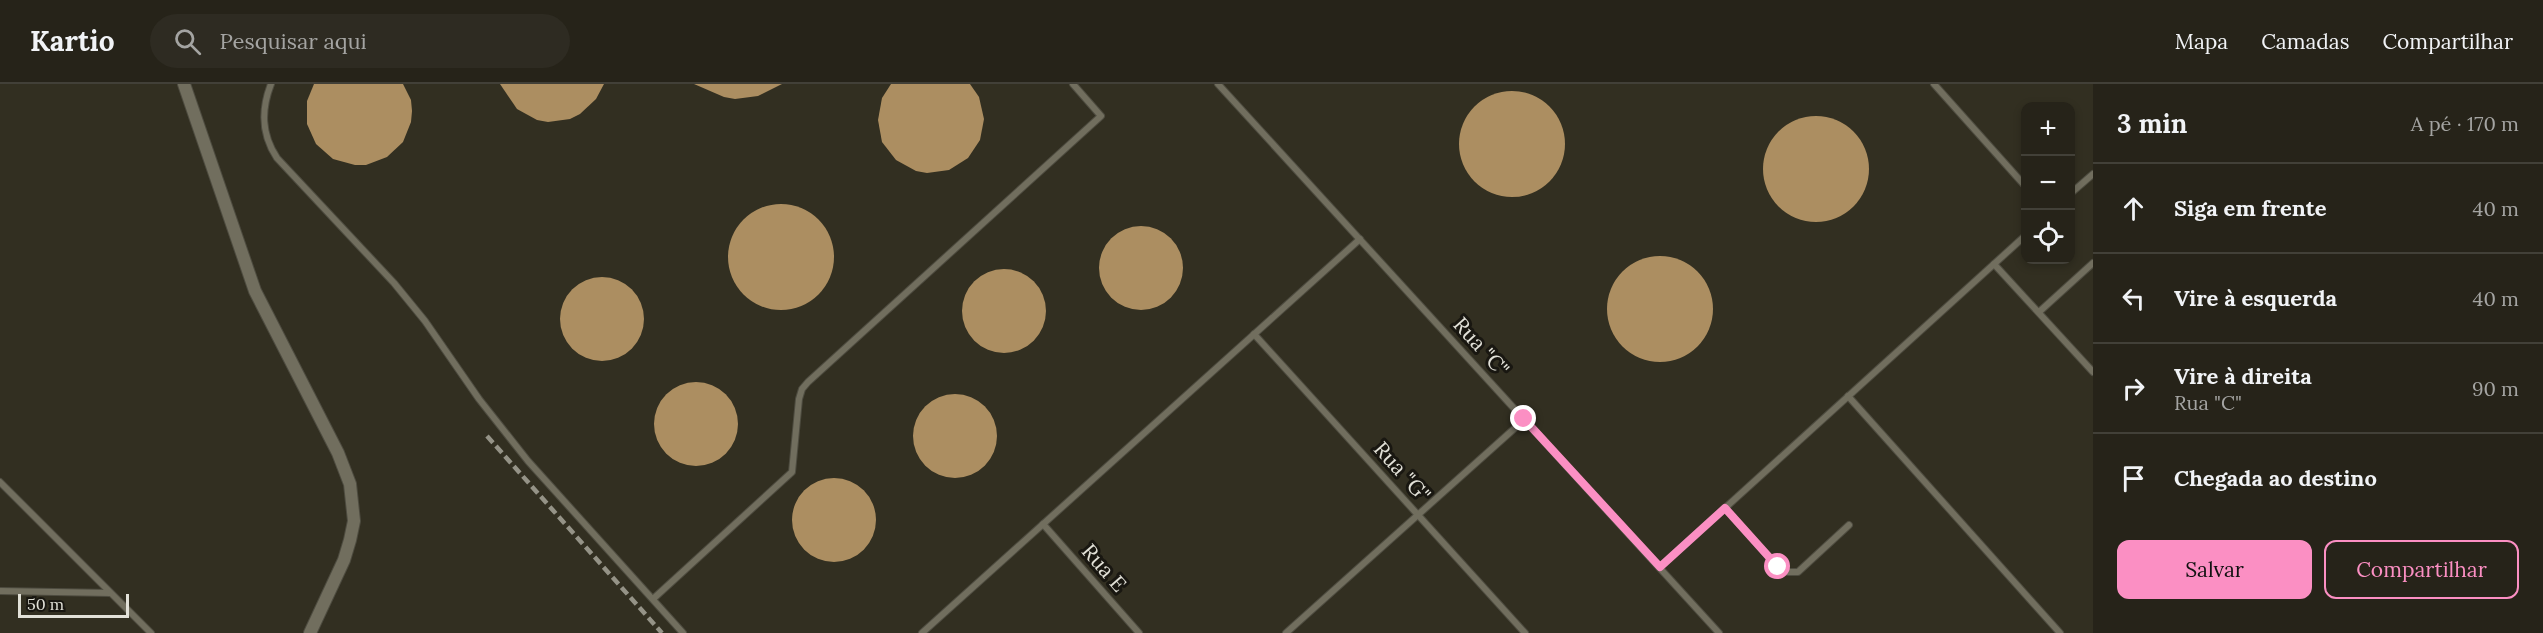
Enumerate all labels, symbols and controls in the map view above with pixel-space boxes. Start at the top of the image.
search box [150,14,570,68]
text: Kartio [30,23,114,59]
icon: search [171,25,204,58]
text: Pesquisar aqui [219,27,367,55]
text: Mapa [2175,28,2228,55]
text: Camadas [2261,28,2349,55]
text: Compartilhar [2382,28,2513,55]
map controls [2021,102,2075,264]
button: + [2021,102,2075,156]
text: 3 min [2117,107,2187,140]
text: A pé · 170 m [2411,111,2519,136]
button: − [2021,156,2075,210]
icon: ahead [2117,192,2150,225]
text: Siga em frente [2174,194,2327,222]
text: 40 m [2473,196,2519,221]
button: locate [2021,210,2075,264]
icon: left [2117,282,2150,315]
text: Vire à esquerda [2174,284,2337,312]
text: 40 m [2473,286,2519,311]
street label: Rua "C" [1447,311,1515,382]
text: Vire à direita [2174,362,2312,390]
icon: right [2117,372,2150,405]
text: 90 m [2472,376,2519,401]
text: Rua "C" [2174,390,2242,415]
route end [1510,405,1536,431]
street label: Rua "G" [1368,436,1437,508]
icon: arrive [2117,462,2150,495]
text: Chegada ao destino [2174,464,2377,492]
street label: Rua E [1076,538,1133,597]
button: Salvar [2117,540,2312,599]
button: Compartilhar [2324,540,2519,599]
route start [1764,553,1790,579]
scale bar [18,591,129,618]
text: 50 m [27,594,64,614]

